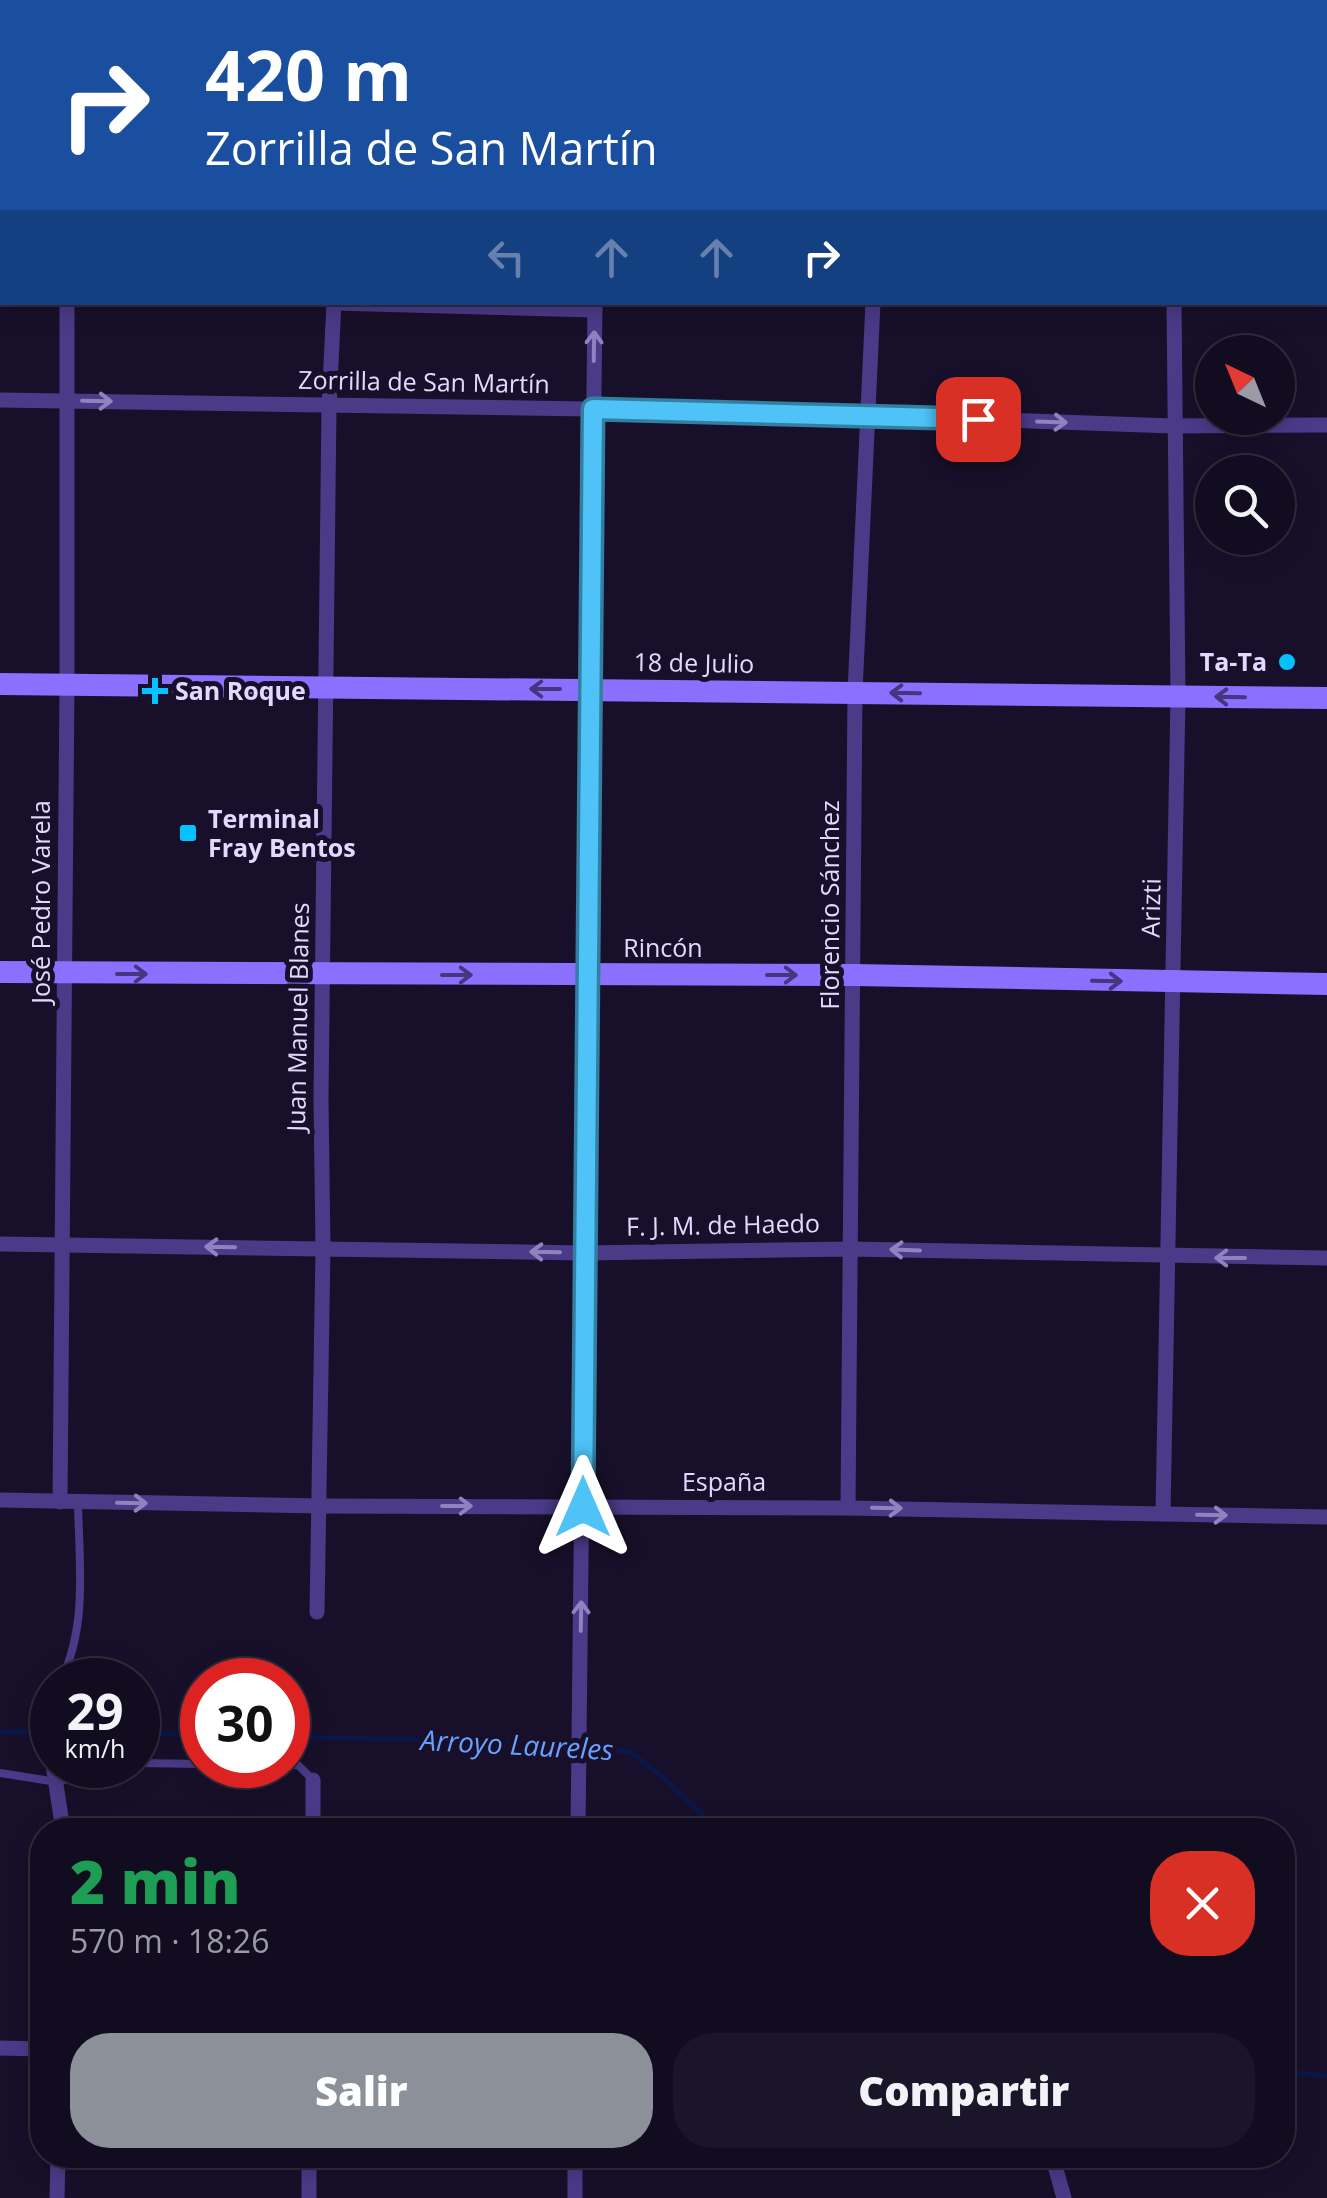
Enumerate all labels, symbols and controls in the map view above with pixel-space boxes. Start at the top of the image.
text: 420 m [205,26,412,122]
icon: right [40,40,170,170]
text: Zorrilla de San Martín [205,117,658,178]
icon: left [479,230,534,285]
icon: ahead [584,230,639,285]
icon: ahead [689,230,744,285]
icon: right [794,230,849,285]
one-way arrow [584,330,604,362]
north arrow [1195,335,1295,435]
map controls [1195,335,1295,555]
street label: Zorrilla de San Martín [298,362,550,400]
pin [936,377,1021,462]
one-way arrow [81,392,113,411]
icon: arrive [951,392,1006,447]
one-way arrow [1036,413,1068,432]
button: search [1195,455,1295,555]
street label: 18 de Julio [633,644,755,680]
place label: Ta-Ta [1200,644,1267,678]
marker: Ta-Ta [1276,651,1298,673]
place label: San Roque [175,673,306,707]
marker: San Roque [144,680,166,702]
one-way arrow [529,680,562,698]
one-way arrow [889,684,922,702]
one-way arrow [1214,687,1246,706]
street label: José Pedro Varela [23,800,57,1006]
street label: Florencio Sánchez [812,800,846,1010]
place label: Terminal Fray Bentos [208,801,356,864]
marker: Terminal Fray Bentos [177,822,199,844]
street label: Arizti [1132,878,1168,938]
street label: Juan Manuel Blanes [278,902,316,1134]
street label: Rincón [623,930,703,964]
one-way arrow [116,964,148,984]
one-way arrow [440,966,473,984]
one-way arrow [766,966,798,985]
one-way arrow [1091,971,1123,990]
street label: F. J. M. de Haedo [626,1205,820,1243]
one-way arrow [204,1238,236,1257]
one-way arrow [889,1241,921,1260]
one-way arrow [529,1242,562,1262]
one-way arrow [1214,1248,1246,1268]
position arrow [531,1455,635,1559]
street label: España [682,1464,766,1498]
one-way arrow [116,1494,148,1513]
one-way arrow [440,1496,473,1516]
one-way arrow [871,1499,903,1518]
one-way arrow [1196,1506,1228,1524]
one-way arrow [572,1600,590,1632]
speed limit sign: 30 [180,1658,310,1788]
text: 29 [66,1677,124,1745]
water label: Arroyo Laureles [418,1720,614,1768]
text: km/h [65,1731,125,1765]
text: 2 min [70,1840,240,1922]
button: close [1150,1851,1255,1956]
text: 570 m · 18:26 [70,1919,269,1962]
button: Salir [70,2033,653,2148]
button: Compartir [673,2033,1255,2148]

